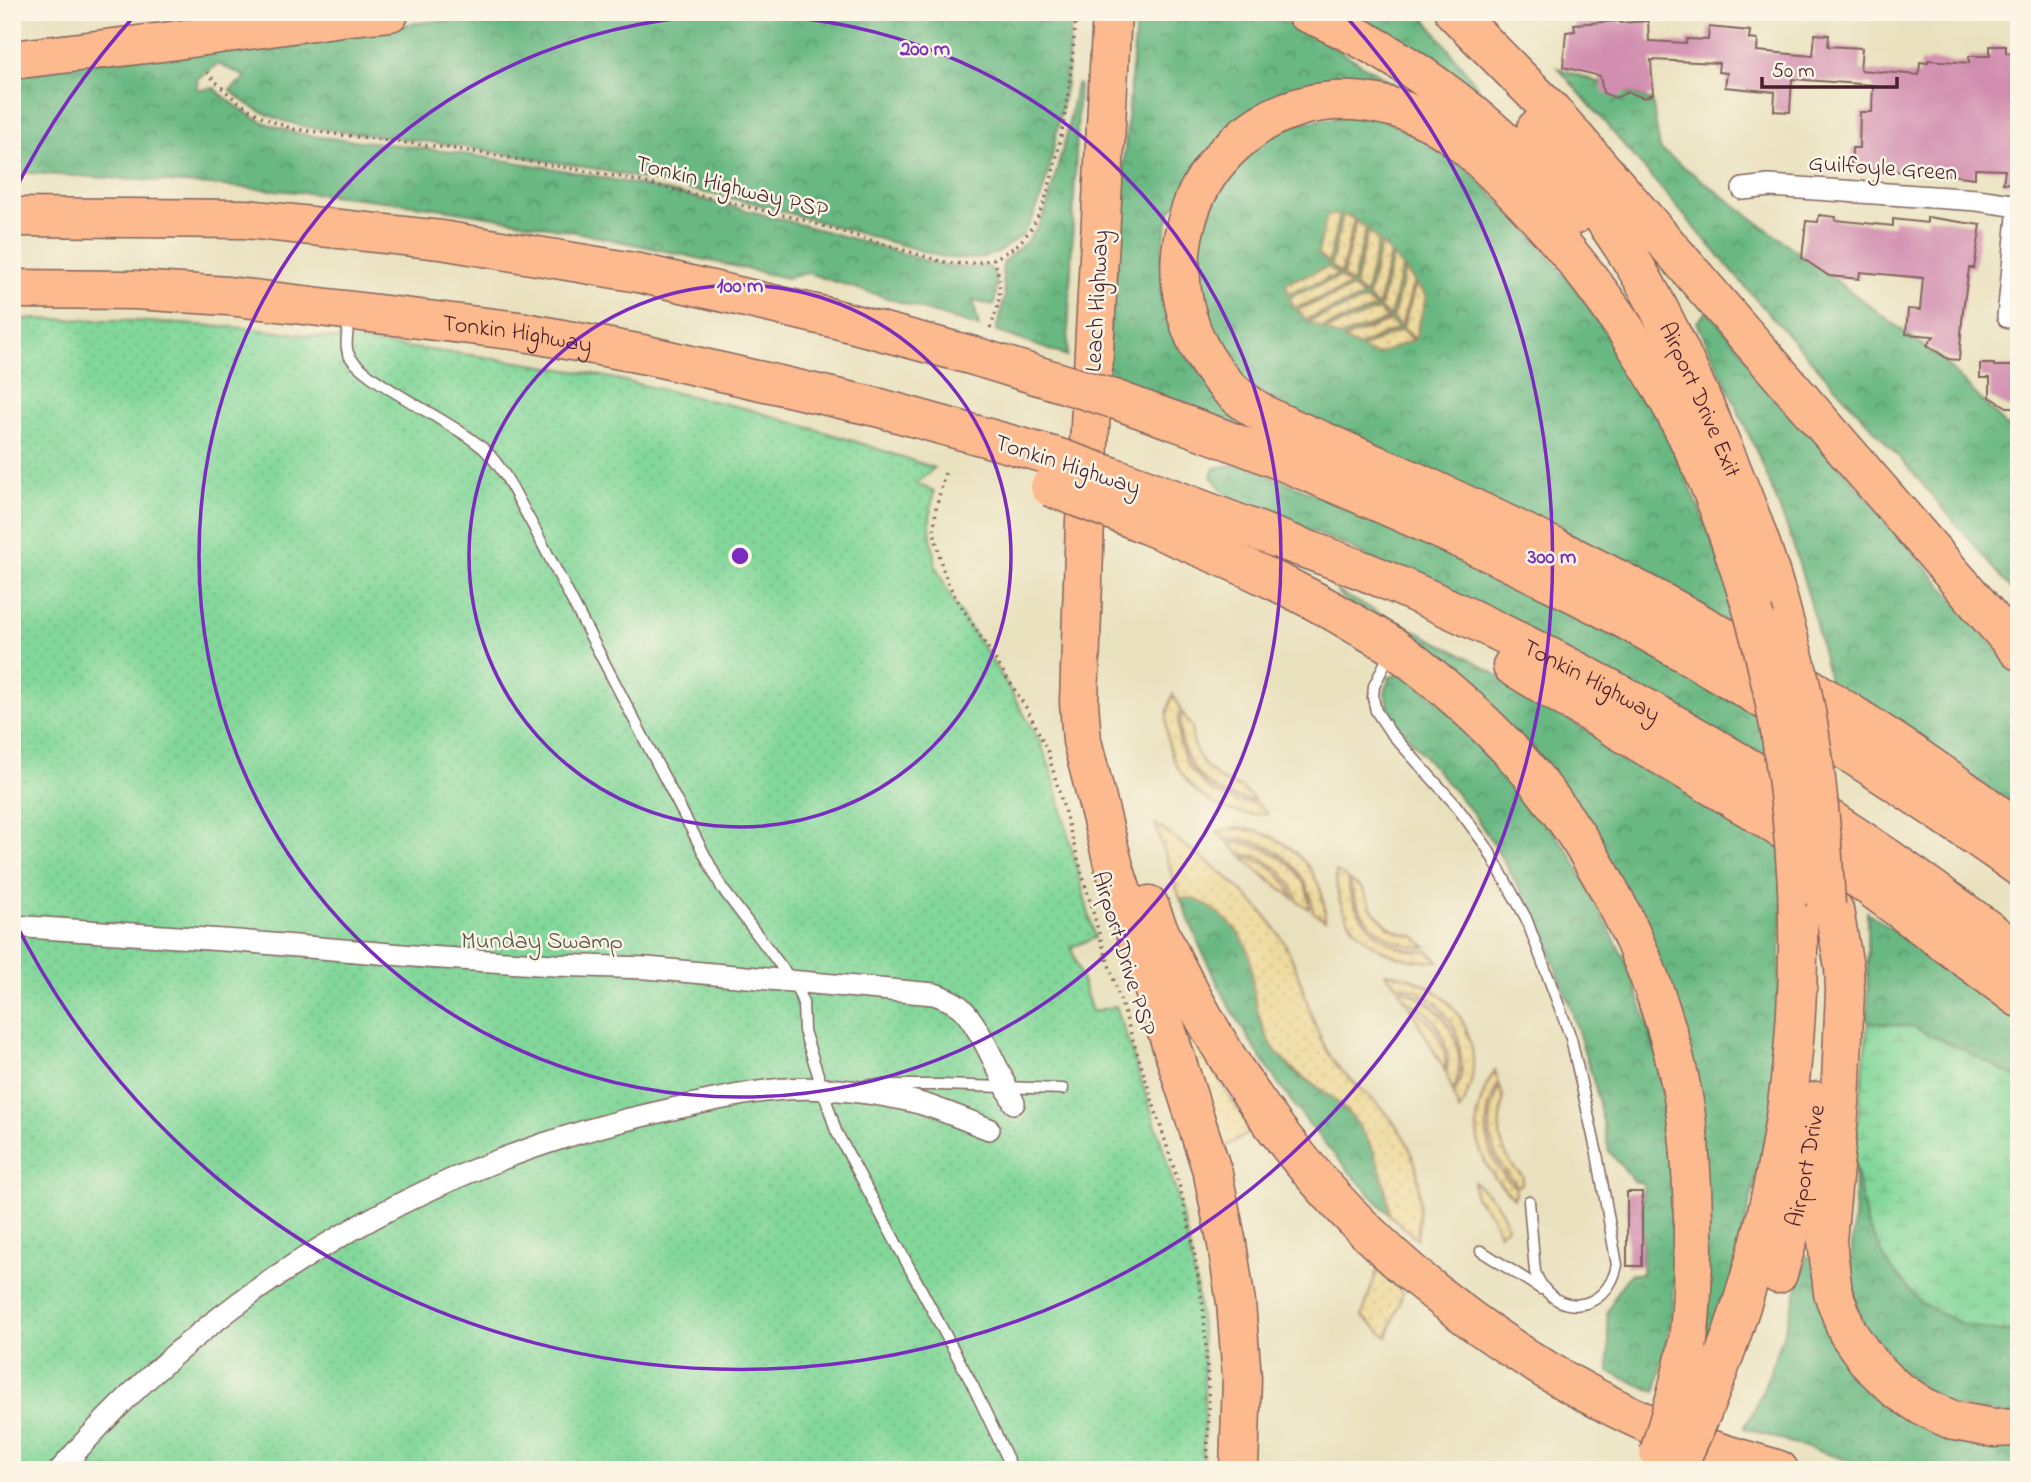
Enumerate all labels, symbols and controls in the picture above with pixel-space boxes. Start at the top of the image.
text: 200 m [899,35,950,65]
scale bar [1762,46,1896,90]
text: 50 m [1772,57,1815,87]
street label: Guilfoyle Green [1807,147,1958,193]
street label: Tonkin Highway PSP [631,148,832,230]
street label: Leach Highway [1077,229,1121,373]
text: 100 m [717,272,763,302]
street label: Tonkin Highway [440,307,595,365]
street label: Airport Drive Exit [1648,317,1749,484]
street label: Tonkin Highway [990,426,1145,507]
text: 300 m [1527,543,1576,573]
centre of rings [728,544,752,568]
street label: Tonkin Highway [1516,631,1666,734]
street label: Airport Drive PSP [1081,867,1164,1041]
park label: Munday Swamp [461,925,623,961]
street label: Airport Drive [1778,1102,1836,1232]

